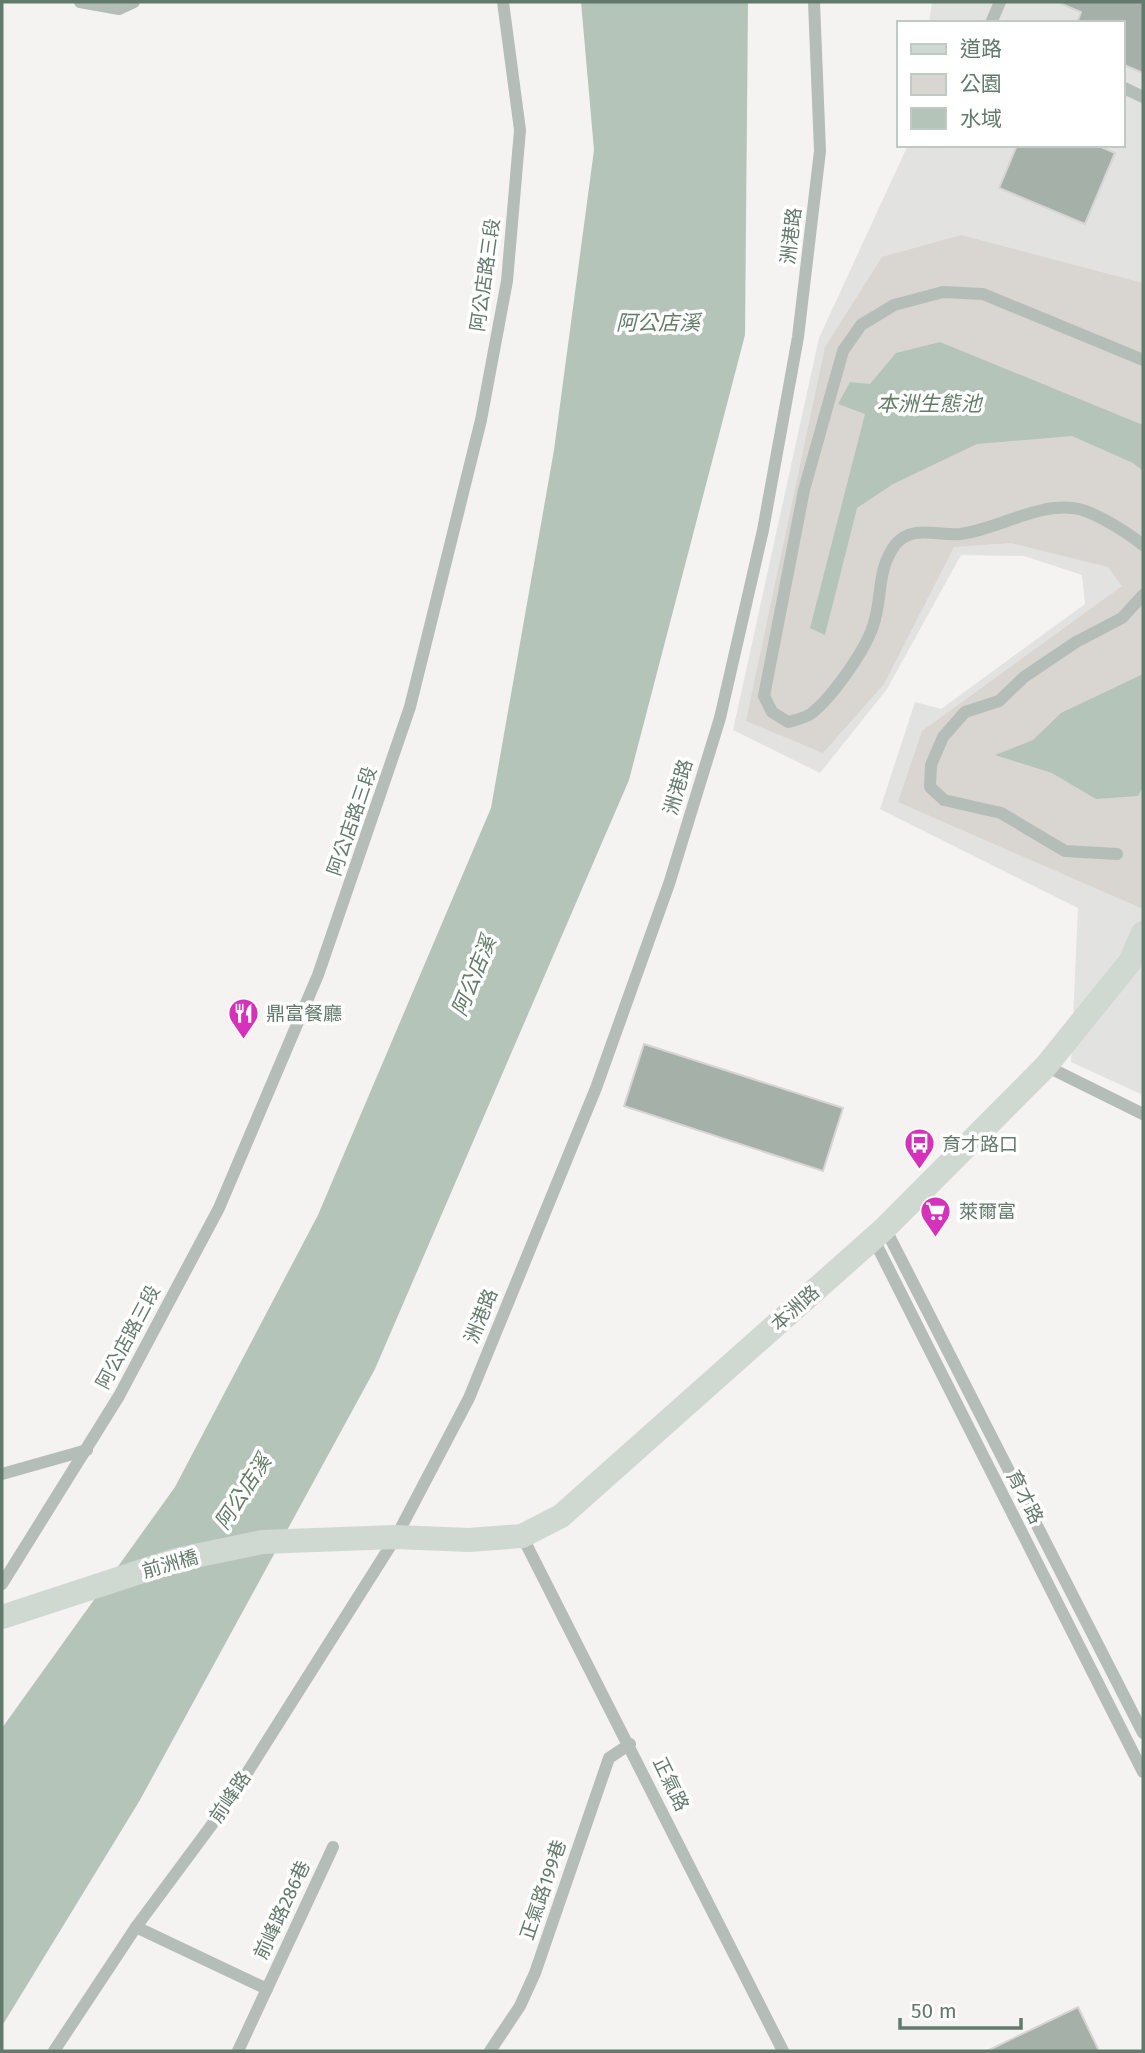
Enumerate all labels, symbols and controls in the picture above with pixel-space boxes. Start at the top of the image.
legend [897,21,1124,147]
text: 道路 [960,36,1002,62]
text: 公園 [960,71,1002,97]
text: 水域 [960,106,1002,132]
street label: 洲港路 [776,206,806,266]
street label: 阿公店路三段 [466,217,504,333]
water label: 阿公店溪 [616,310,703,336]
water label: 本洲生態池 [877,391,983,417]
street label: 洲港路 [659,756,697,818]
street label: 阿公店路三段 [323,763,381,879]
water label: 阿公店溪 [446,929,503,1020]
restaurant icon: 鼎富餐廳 [226,996,260,1040]
place label: 鼎富餐廳 [266,1002,342,1025]
bus stop icon: 育才路口 [902,1127,936,1171]
place label: 育才路口 [942,1133,1018,1156]
supermarket icon: 萊爾富 [919,1194,953,1238]
place label: 萊爾富 [959,1200,1016,1223]
street label: 本洲路 [766,1280,824,1336]
street label: 阿公店路三段 [91,1281,165,1393]
street label: 洲港路 [460,1285,502,1347]
water label: 阿公店溪 [209,1447,278,1534]
street label: 育才路 [1002,1466,1048,1528]
street label: 前洲橋 [139,1545,201,1583]
street label: 正氣路 [648,1753,694,1815]
street label: 前峰路 [205,1767,255,1827]
street label: 正氣路199巷 [515,1837,571,1943]
street label: 前峰路286巷 [249,1857,315,1963]
scale bar [900,1986,1021,2030]
text: 50 m [911,1998,957,2024]

